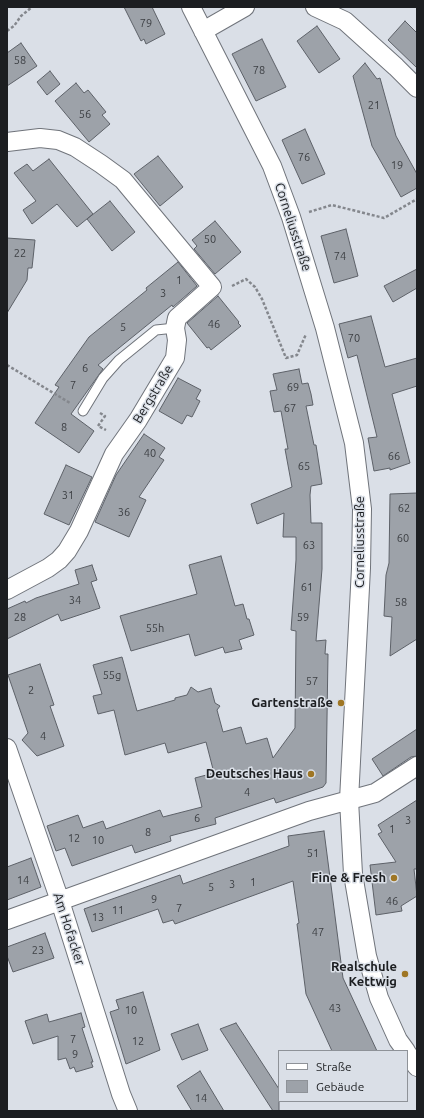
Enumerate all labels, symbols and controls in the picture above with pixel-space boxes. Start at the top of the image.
house number: 79 [140,16,152,30]
house number: 58 [14,53,26,67]
house number: 78 [253,63,265,77]
house number: 21 [368,98,380,112]
house number: 56 [79,107,91,121]
house number: 76 [298,150,310,164]
house number: 19 [391,158,403,172]
street label: Corneliusstraße [271,181,315,273]
house number: 50 [204,232,216,246]
house number: 22 [14,246,26,260]
house number: 74 [334,249,346,263]
house number: 1 [176,273,182,287]
house number: 3 [160,286,166,300]
house number: 46 [208,317,220,331]
house number: 5 [120,320,126,334]
house number: 70 [348,331,360,345]
house number: 6 [82,361,88,375]
street label: Bergstraße [130,362,176,426]
house number: 7 [70,378,76,392]
house number: 69 [287,380,299,394]
house number: 67 [284,401,296,415]
house number: 8 [61,420,67,434]
house number: 40 [144,446,156,460]
house number: 66 [388,449,400,463]
house number: 65 [298,459,310,473]
house number: 31 [62,488,74,502]
street label: Corneliusstraße [352,496,368,588]
house number: 62 [398,501,410,515]
house number: 36 [118,505,130,519]
house number: 60 [397,531,409,545]
house number: 63 [303,538,315,552]
house number: 61 [301,580,313,594]
house number: 34 [69,593,81,607]
house number: 58 [395,595,407,609]
house number: 28 [14,610,26,624]
house number: 59 [297,610,309,624]
house number: 55h [146,621,164,635]
house number: 55g [103,668,121,682]
house number: 57 [306,674,318,688]
house number: 2 [28,683,34,697]
place label: Gartenstraße [251,695,333,711]
marker: Gartenstraße [336,698,346,708]
house number: 4 [40,729,46,743]
place label: Deutsches Haus [206,766,303,782]
marker: Deutsches Haus [306,769,316,779]
house number: 4 [244,785,250,799]
house number: 6 [194,811,200,825]
house number: 3 [405,813,411,827]
house number: 1 [389,822,395,836]
house number: 8 [145,825,151,839]
house number: 12 [68,831,80,845]
house number: 10 [92,833,104,847]
house number: 51 [307,846,319,860]
place label: Fine & Fresh [311,870,386,886]
house number: 14 [17,873,29,887]
marker: Fine & Fresh [389,873,399,883]
house number: 1 [250,875,256,889]
house number: 3 [229,877,235,891]
house number: 5 [208,880,214,894]
street label: Am Hofacker [50,891,88,967]
house number: 9 [151,892,157,906]
house number: 46 [386,894,398,908]
house number: 7 [176,901,182,915]
house number: 11 [112,903,124,917]
house number: 13 [92,910,104,924]
house number: 47 [312,925,324,939]
house number: 23 [32,943,44,957]
place label: Realschule Kettwig [331,959,397,990]
marker: Realschule Kettwig [400,969,410,979]
house number: 43 [329,1001,341,1015]
house number: 10 [125,1003,137,1017]
house number: 7 [70,1032,76,1046]
house number: 12 [132,1034,144,1048]
house number: 9 [72,1047,78,1061]
legend [278,1050,408,1102]
text: Straße [316,1060,352,1073]
text: Gebäude [316,1080,364,1093]
house number: 14 [195,1091,207,1105]

